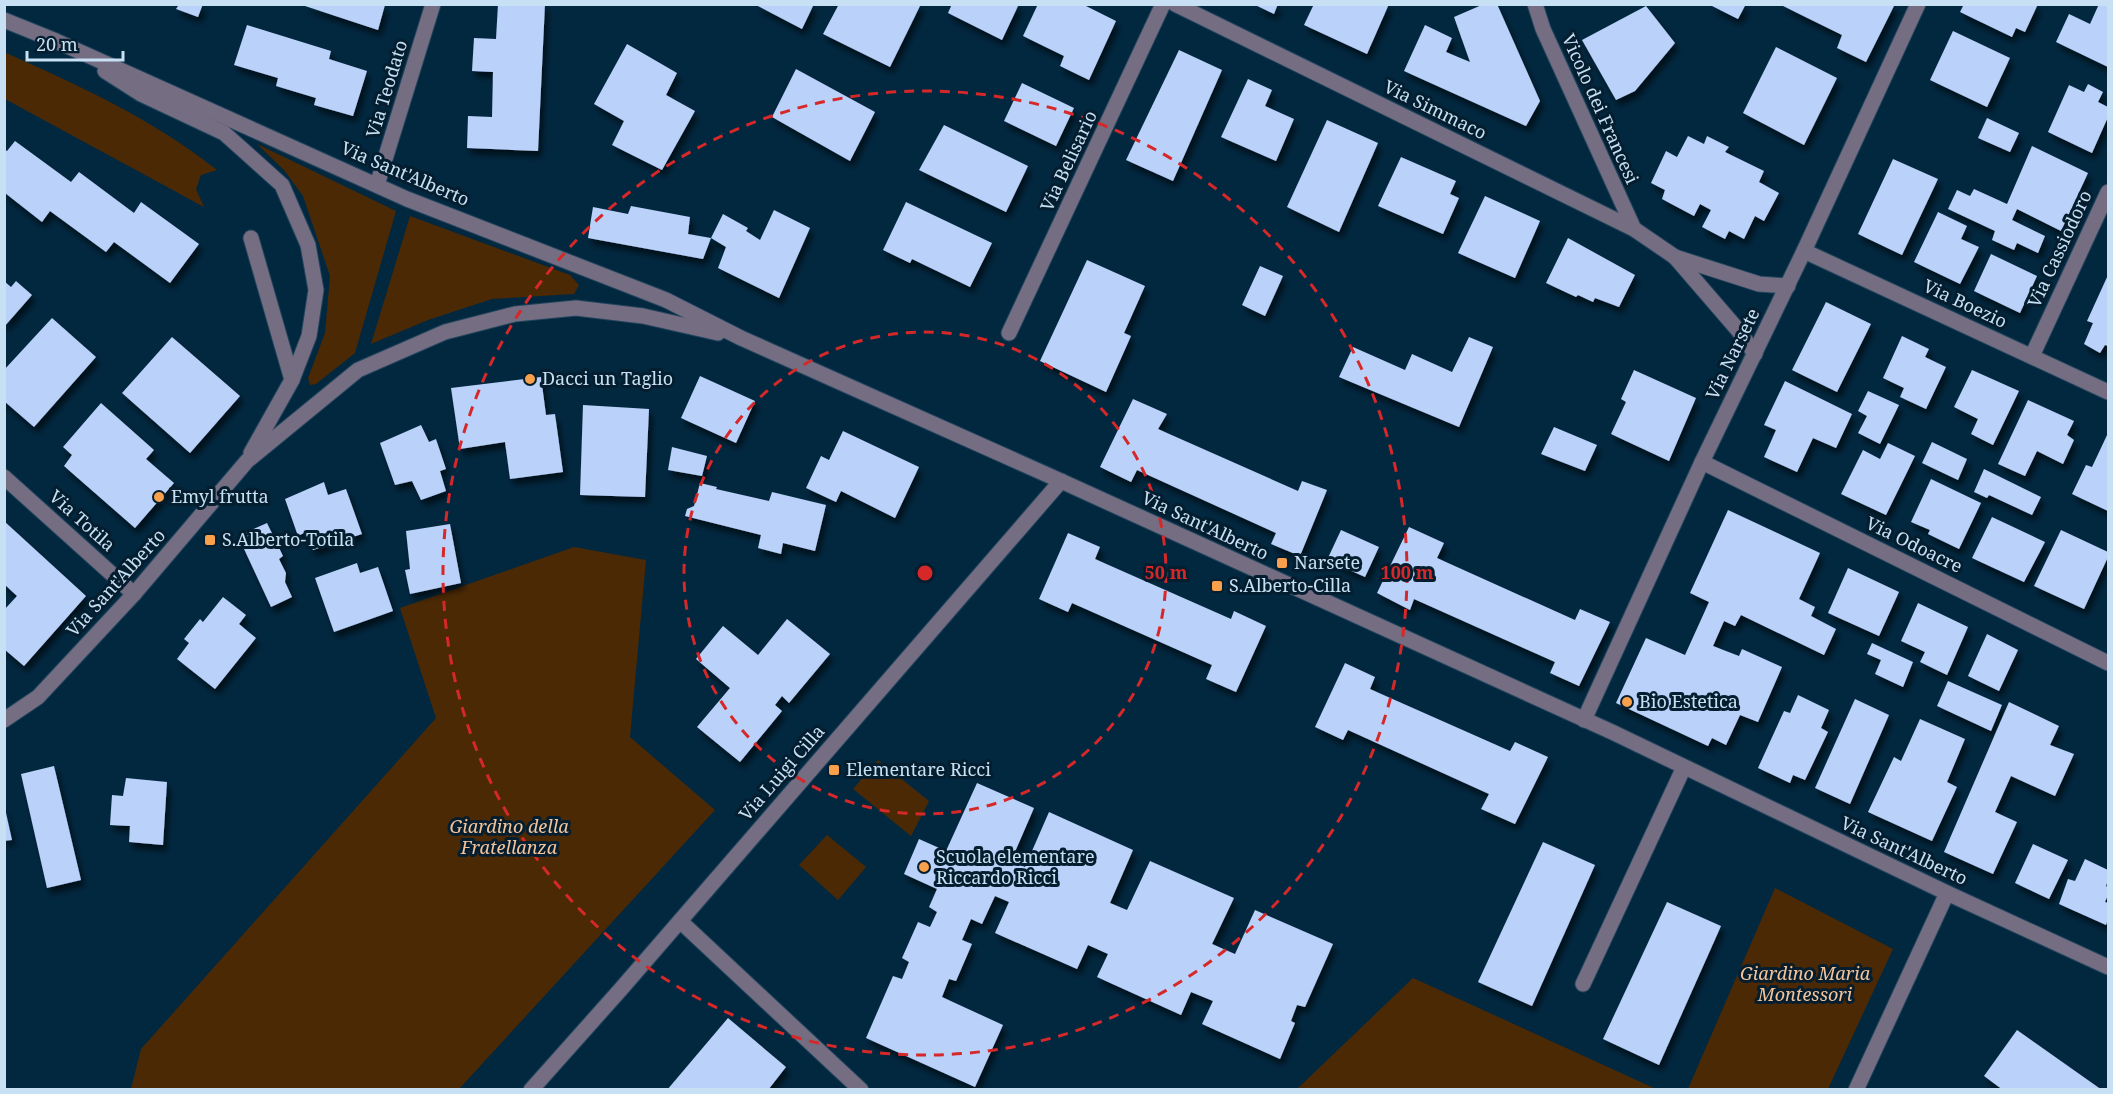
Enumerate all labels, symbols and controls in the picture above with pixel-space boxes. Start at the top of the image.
scale bar [27,24,123,62]
street label: Vicolo dei Francesi [1557,30,1645,188]
text: 20 m [36,32,78,56]
street label: Via Teodato [360,37,412,140]
street label: Via Simmaco [1380,74,1491,144]
street label: Via Belisario [1034,106,1102,215]
street label: Via Sant'Alberto [338,135,473,211]
street label: Via Cassiodoro [2021,186,2097,311]
street label: Via Boezio [1920,273,2011,333]
street label: Via Narsete [1700,304,1765,403]
place label: Dacci un Taglio [542,366,673,390]
marker: Dacci un Taglio [523,372,537,386]
street label: Via Totila [45,484,121,556]
place label: Emyl frutta [171,484,269,508]
street label: Via Sant'Alberto [1138,485,1273,565]
marker: Emyl frutta [152,490,166,504]
street label: Via Odoacre [1862,510,1967,578]
street label: Via Sant'Alberto [60,523,170,641]
place label: S.Alberto-Totila [222,527,354,551]
marker: S.Alberto-Totila [203,533,217,547]
place label: Narsete [1294,550,1360,574]
marker: Narsete [1275,556,1289,570]
text: 50 m [1145,560,1188,584]
text: 100 m [1381,560,1434,584]
centre of rings [915,563,935,583]
place label: S.Alberto-Cilla [1229,573,1351,597]
marker: S.Alberto-Cilla [1210,579,1224,593]
place label: Bio Estetica [1639,689,1738,713]
marker: Bio Estetica [1620,695,1634,709]
street label: Via Luigi Cilla [733,719,829,825]
place label: Elementare Ricci [846,757,991,781]
marker: Elementare Ricci [827,763,841,777]
street label: Via Sant'Alberto [1837,810,1972,890]
park label: Giardino della Fratellanza [449,814,569,859]
place label: Scuola elementare Riccardo Ricci [936,844,1095,889]
marker: Scuola elementare Riccardo Ricci [917,860,931,874]
park label: Giardino Maria Montessori [1740,961,1871,1006]

